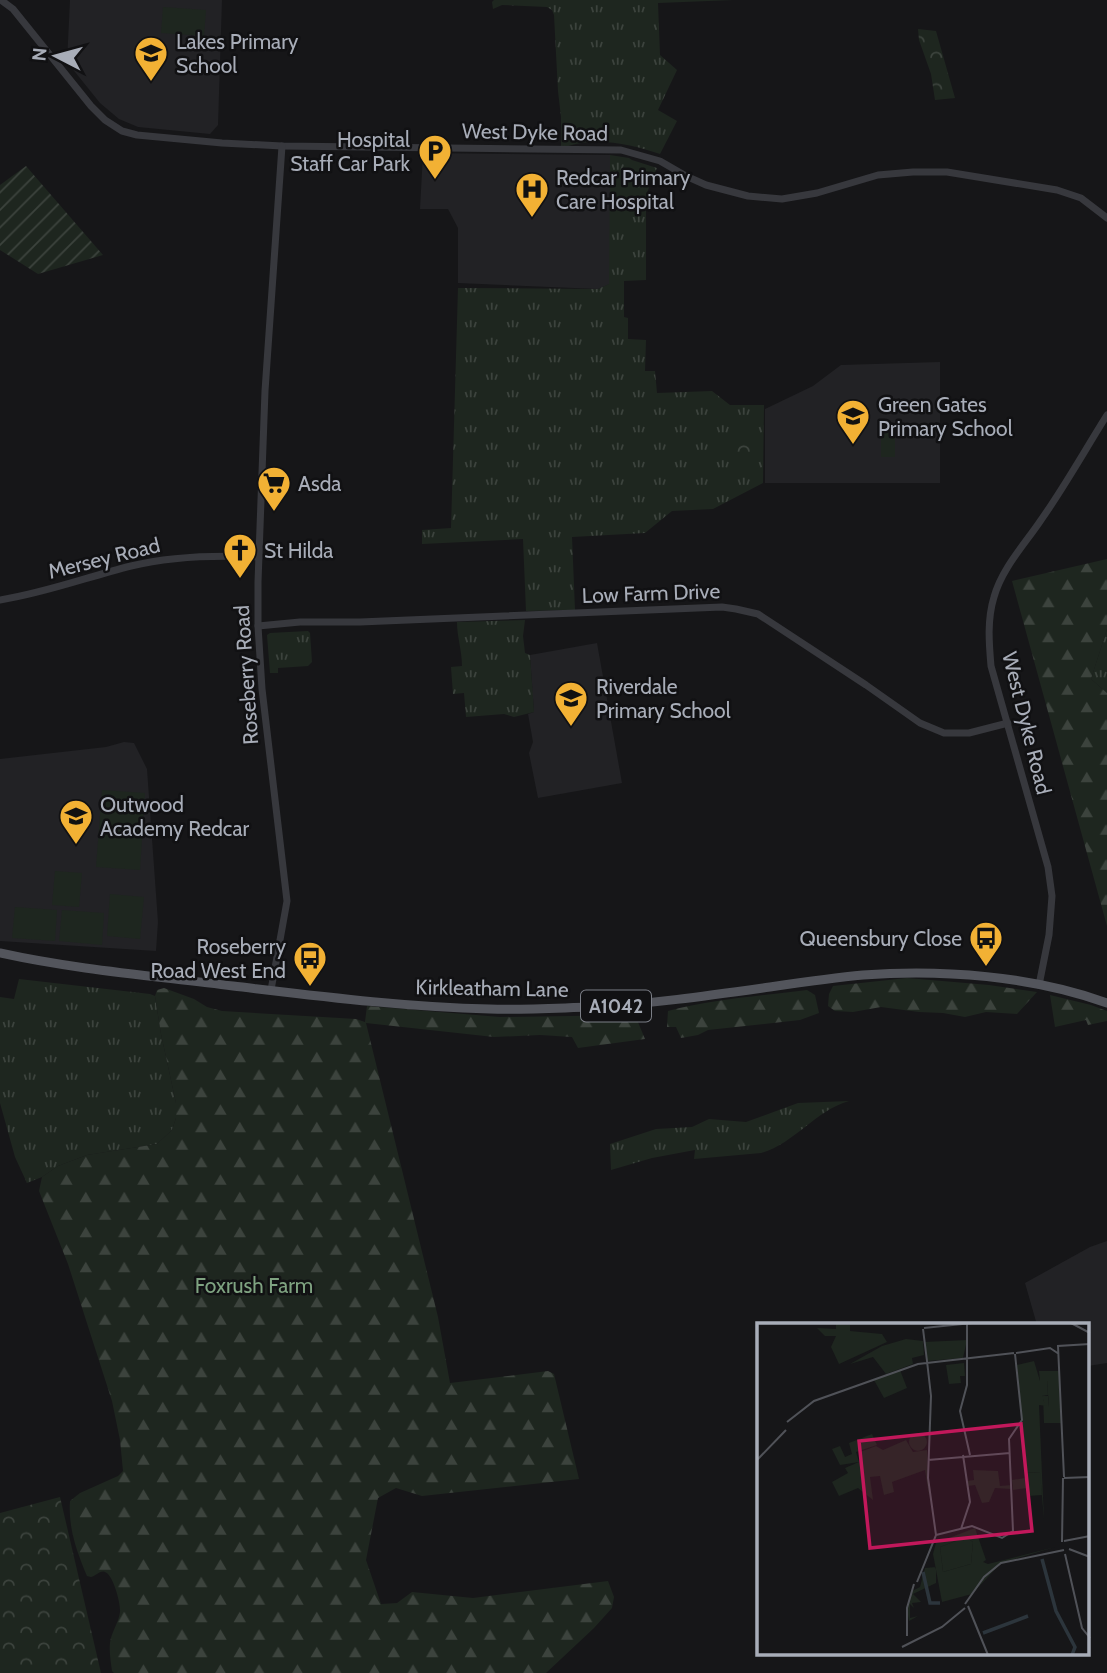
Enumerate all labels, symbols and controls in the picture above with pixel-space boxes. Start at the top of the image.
north arrow [21,21,91,91]
place label: Lakes Primary School [176,29,299,78]
school or university icon: Lakes Primary School [132,34,170,83]
text: N [27,46,52,62]
street label: West Dyke Road [462,118,608,146]
place label: Hospital Staff Car Park [290,127,411,176]
parking icon: Hospital Staff Car Park [416,132,454,181]
place label: Redcar Primary Care Hospital [556,165,691,214]
hospital icon: Redcar Primary Care Hospital [513,170,551,219]
place label: Green Gates Primary School [878,392,1013,441]
school or university icon: Green Gates Primary School [834,397,872,446]
supermarket icon: Asda [255,464,293,513]
place label: Asda [298,471,341,496]
church icon: St Hilda [221,531,259,580]
street label: Mersey Road [45,532,163,584]
place label: St Hilda [264,538,333,563]
street label: Low Farm Drive [581,578,721,608]
street label: Roseberry Road [229,604,263,746]
street label: West Dyke Road [997,649,1057,797]
place label: Riverdale Primary School [596,674,731,723]
school or university icon: Riverdale Primary School [552,679,590,728]
place label: Outwood Academy Redcar [100,792,249,841]
school or university icon: Outwood Academy Redcar [57,797,95,846]
bus stop icon: Queensbury Close [967,919,1005,968]
place label: Queensbury Close [800,926,962,951]
place label: Roseberry Road West End [151,934,286,983]
bus stop icon: Roseberry Road West End [291,939,329,988]
street label: Kirkleatham Lane [415,974,569,1002]
road number: A1042 [581,990,651,1022]
park label: Foxrush Farm [195,1273,313,1298]
inset map [757,1323,1090,1656]

